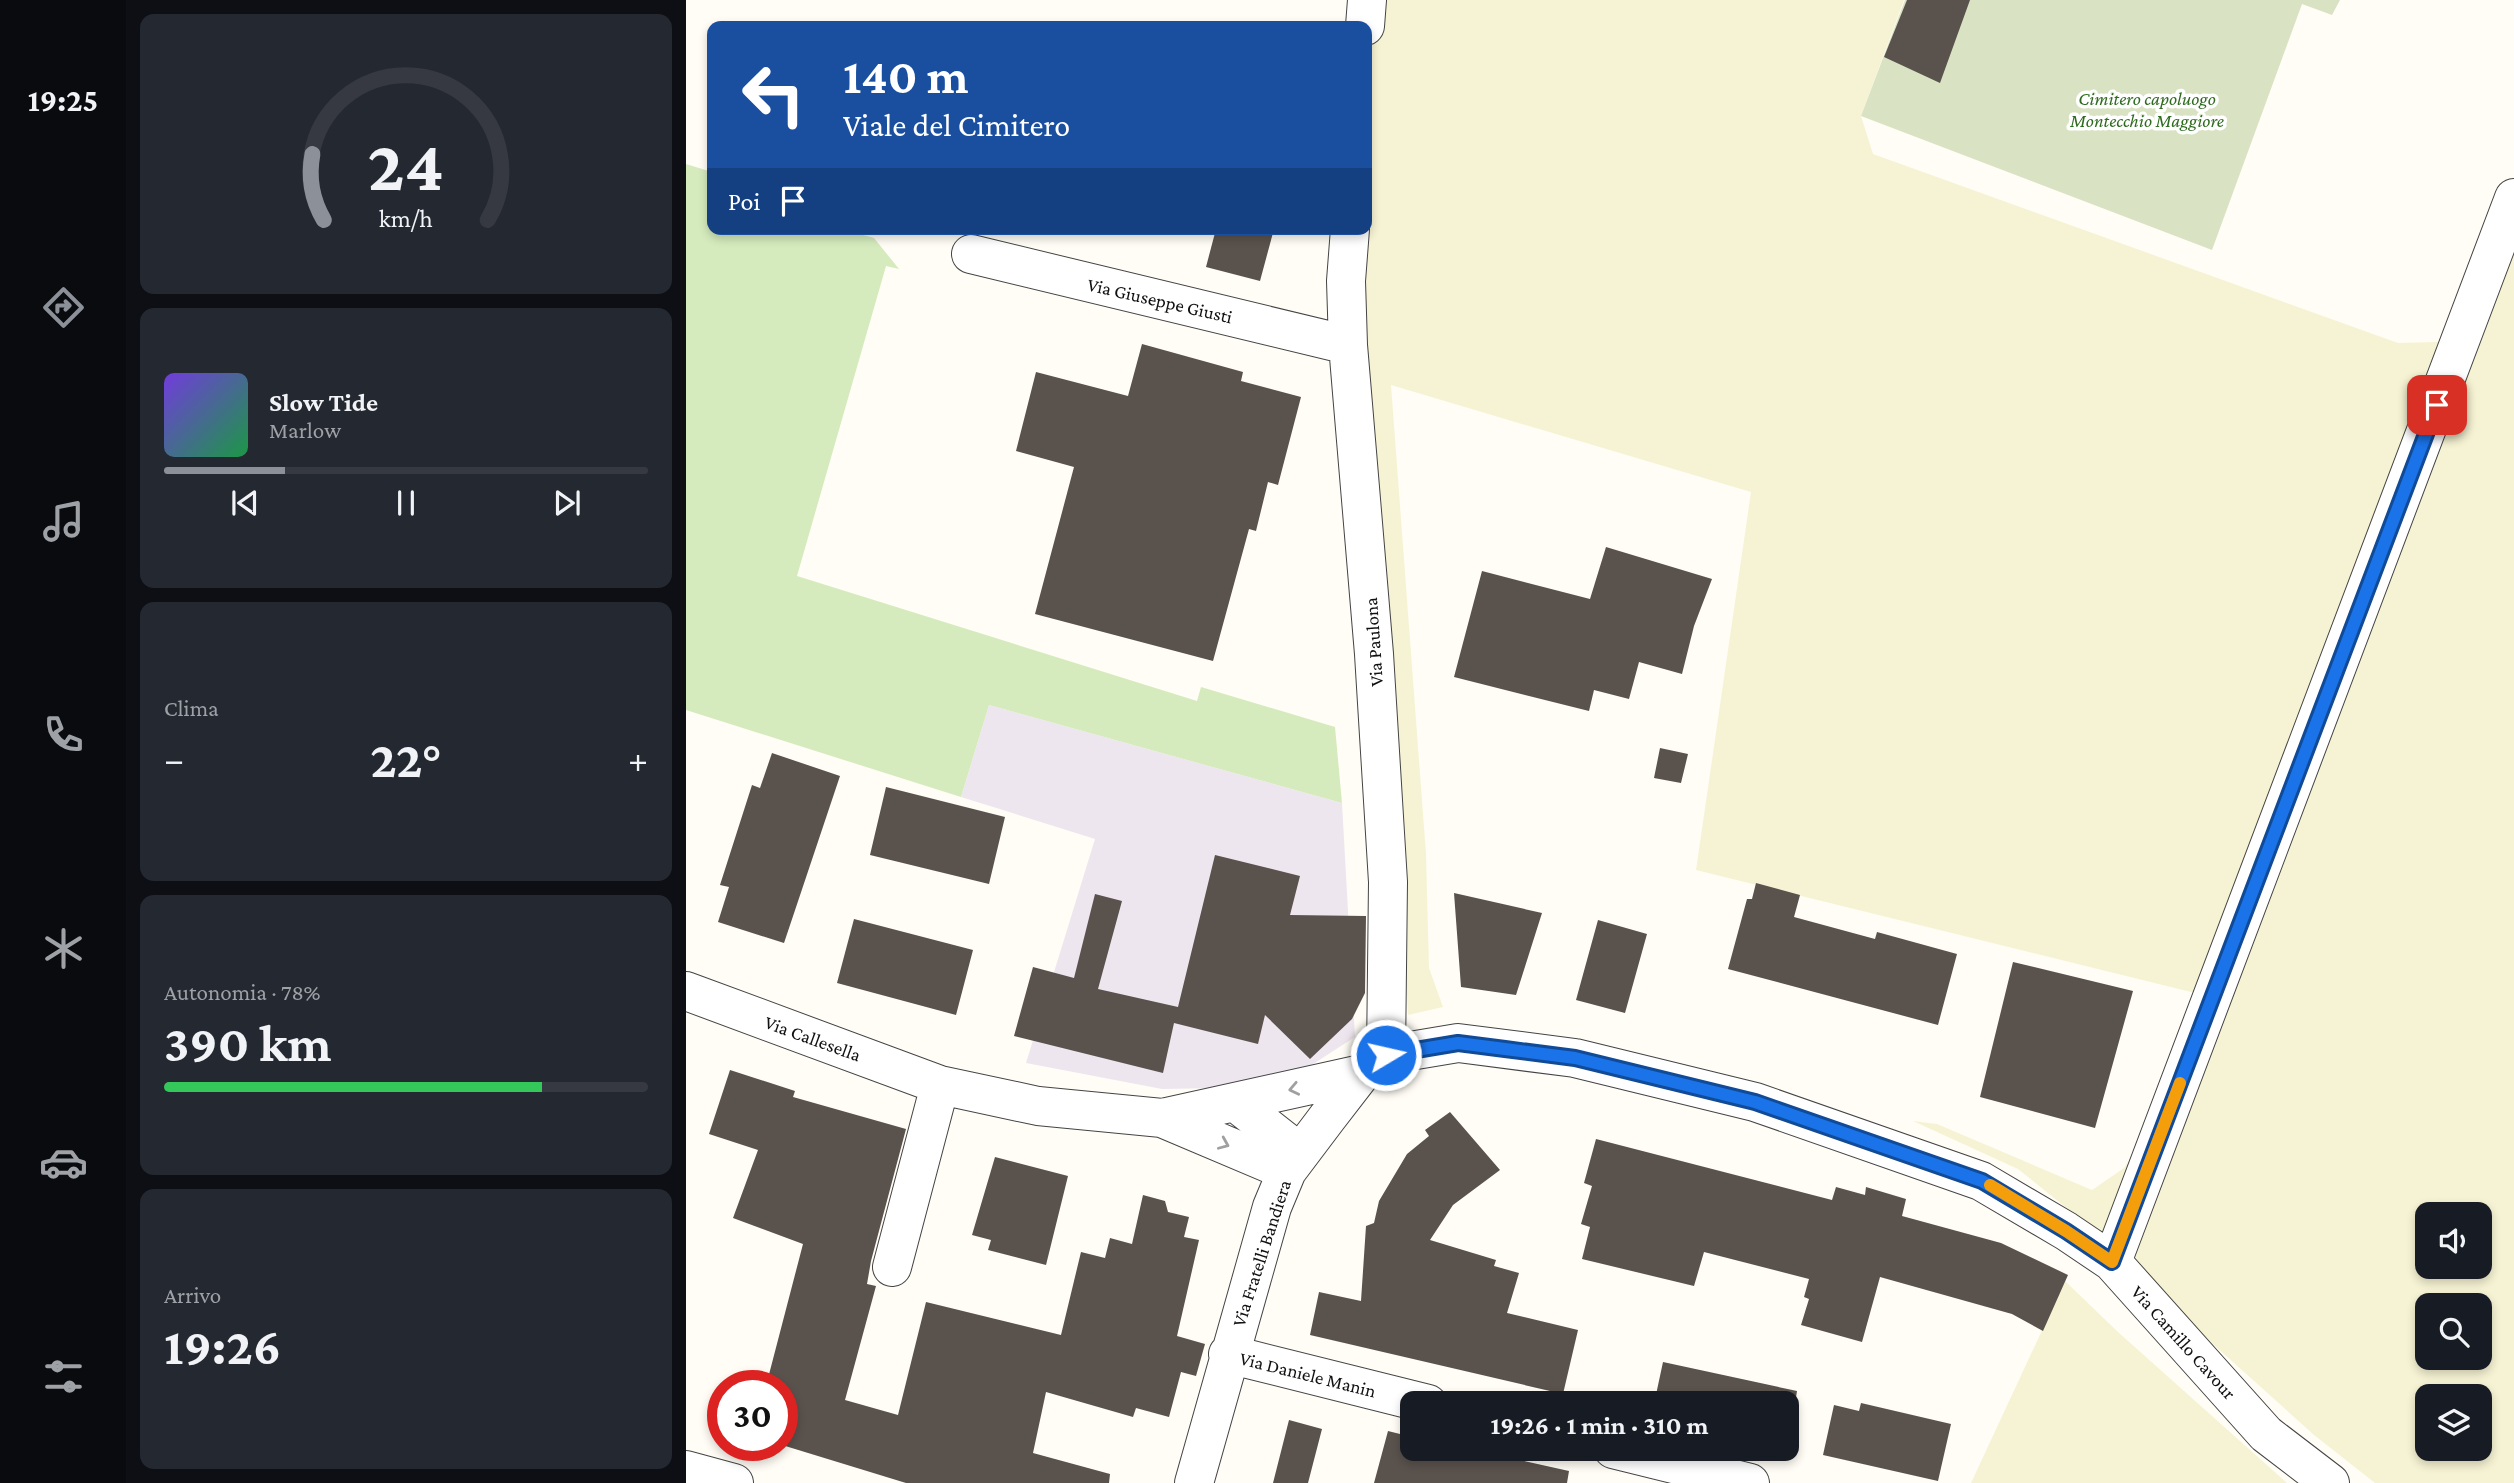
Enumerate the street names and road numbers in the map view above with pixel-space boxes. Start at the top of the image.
street label: Via Giuseppe Giusti [1085,274,1235,327]
street label: Via Paulona [1360,596,1387,687]
street label: Via Callesella [762,1011,864,1066]
street label: Via Fratelli Bandiera [1228,1177,1295,1329]
street label: Via Camillo Cavour [2127,1281,2240,1404]
street label: Via Daniele Manin [1238,1347,1378,1402]

